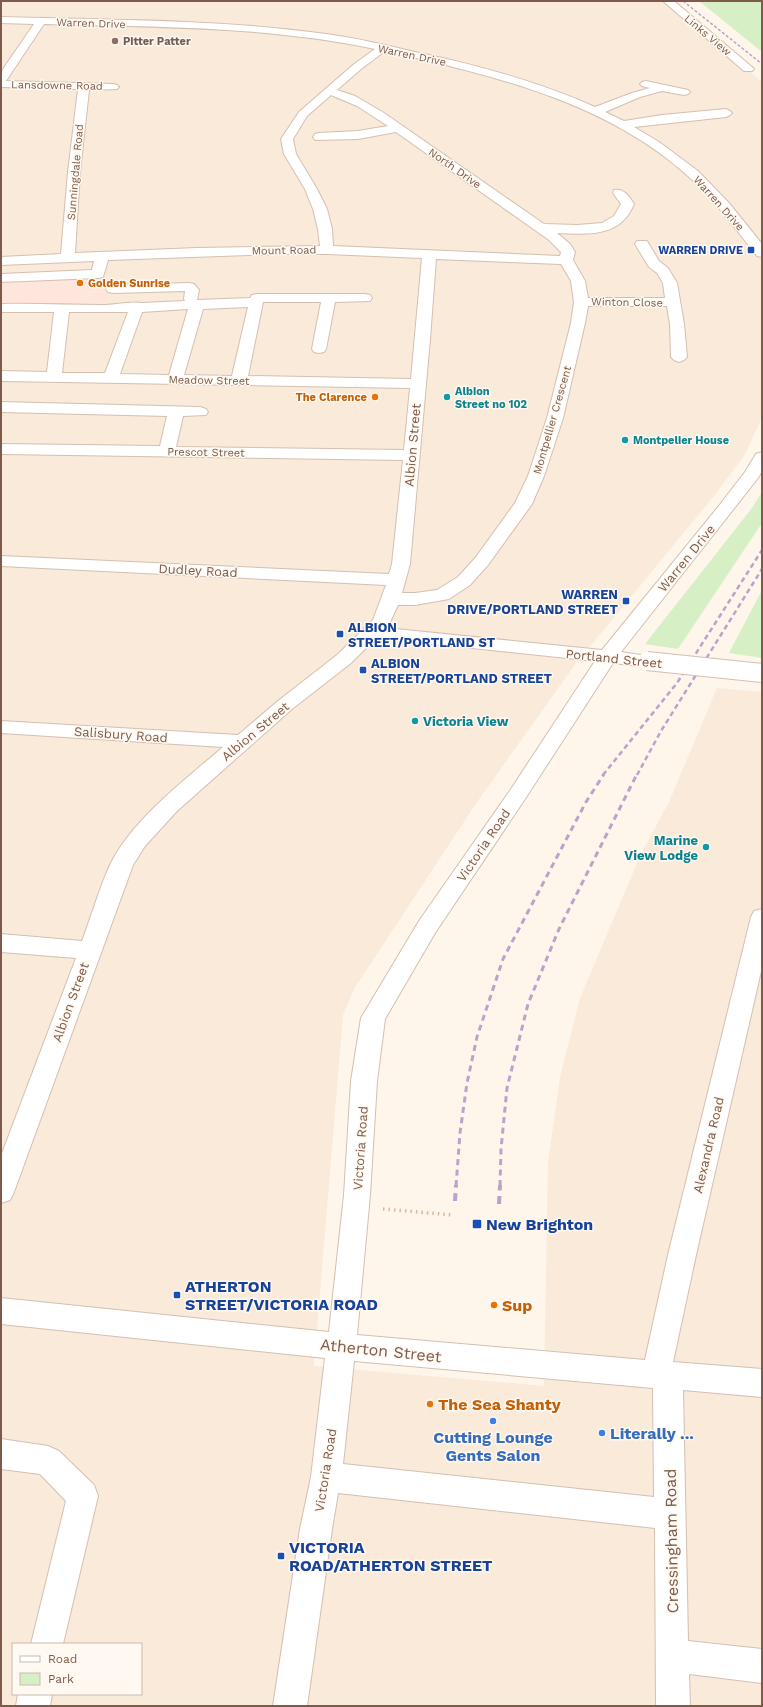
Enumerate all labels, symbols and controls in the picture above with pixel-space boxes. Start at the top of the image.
street label: Links View [682,12,734,59]
street label: Warren Drive [56,16,126,31]
place label: Pitter Patter [123,35,191,48]
marker: Pitter Patter [110,36,120,46]
street label: Warren Drive [377,42,447,69]
street label: Lansdowne Road [11,78,103,93]
street label: Sunningdale Road [65,123,86,221]
street label: North Drive [426,146,484,191]
street label: Warren Drive [691,173,747,233]
street label: Mount Road [252,243,316,258]
place label: WARREN DRIVE [658,244,743,257]
marker: WARREN DRIVE [746,245,756,255]
place label: Golden Sunrise [88,277,170,290]
marker: Golden Sunrise [75,278,85,288]
street label: Winton Close [591,295,663,310]
street label: Montpellier Crescent [531,364,574,476]
street label: Meadow Street [168,373,250,388]
place label: Albion Street no 102 [455,385,527,411]
place label: The Clarence [296,391,367,404]
marker: The Clarence [370,392,380,402]
marker: Albion Street no 102 [442,392,452,402]
street label: Albion Street [401,402,424,487]
place label: Montpelier House [633,434,729,447]
marker: Montpelier House [620,435,630,445]
street label: Prescot Street [167,445,245,460]
street label: Warren Drive [655,522,718,595]
street label: Dudley Road [158,561,238,580]
place label: WARREN DRIVE/PORTLAND STREET [447,587,618,617]
marker: WARREN DRIVE/PORTLAND STREET [621,596,631,606]
place label: ALBION STREET/PORTLAND ST [348,620,496,650]
marker: ALBION STREET/PORTLAND ST [335,629,345,639]
street label: Portland Street [565,646,664,671]
place label: ALBION STREET/PORTLAND STREET [371,656,553,686]
marker: ALBION STREET/PORTLAND STREET [358,665,368,675]
street label: Albion Street [218,698,293,764]
place label: Victoria View [423,714,509,729]
marker: Victoria View [410,716,420,726]
street label: Salisbury Road [74,724,168,745]
street label: Victoria Road [454,806,513,884]
place label: Marine View Lodge [624,833,698,863]
marker: Marine View Lodge [701,842,711,852]
street label: Albion Street [49,960,92,1044]
street label: Alexandra Road [690,1095,727,1195]
street label: Victoria Road [350,1105,371,1191]
place label: New Brighton [486,1215,593,1234]
marker: New Brighton [471,1218,483,1230]
place label: ATHERTON STREET/VICTORIA ROAD [185,1277,378,1314]
marker: ATHERTON STREET/VICTORIA ROAD [172,1290,182,1300]
place label: Sup [502,1296,532,1315]
marker: Sup [489,1300,499,1310]
street label: Atherton Street [319,1335,443,1366]
place label: The Sea Shanty [438,1395,562,1414]
marker: The Sea Shanty [425,1399,435,1409]
marker: Cutting Lounge Gents Salon [488,1416,498,1426]
place label: Literally ... [610,1424,694,1443]
street label: Victoria Road [311,1427,340,1513]
place label: Cutting Lounge Gents Salon [433,1428,553,1465]
marker: Literally ... [597,1428,607,1438]
street label: Cressingham Road [661,1468,682,1614]
place label: VICTORIA ROAD/ATHERTON STREET [289,1538,493,1575]
marker: VICTORIA ROAD/ATHERTON STREET [276,1551,286,1561]
legend [12,1643,142,1695]
text: Road [48,1652,77,1666]
text: Park [48,1672,74,1686]

